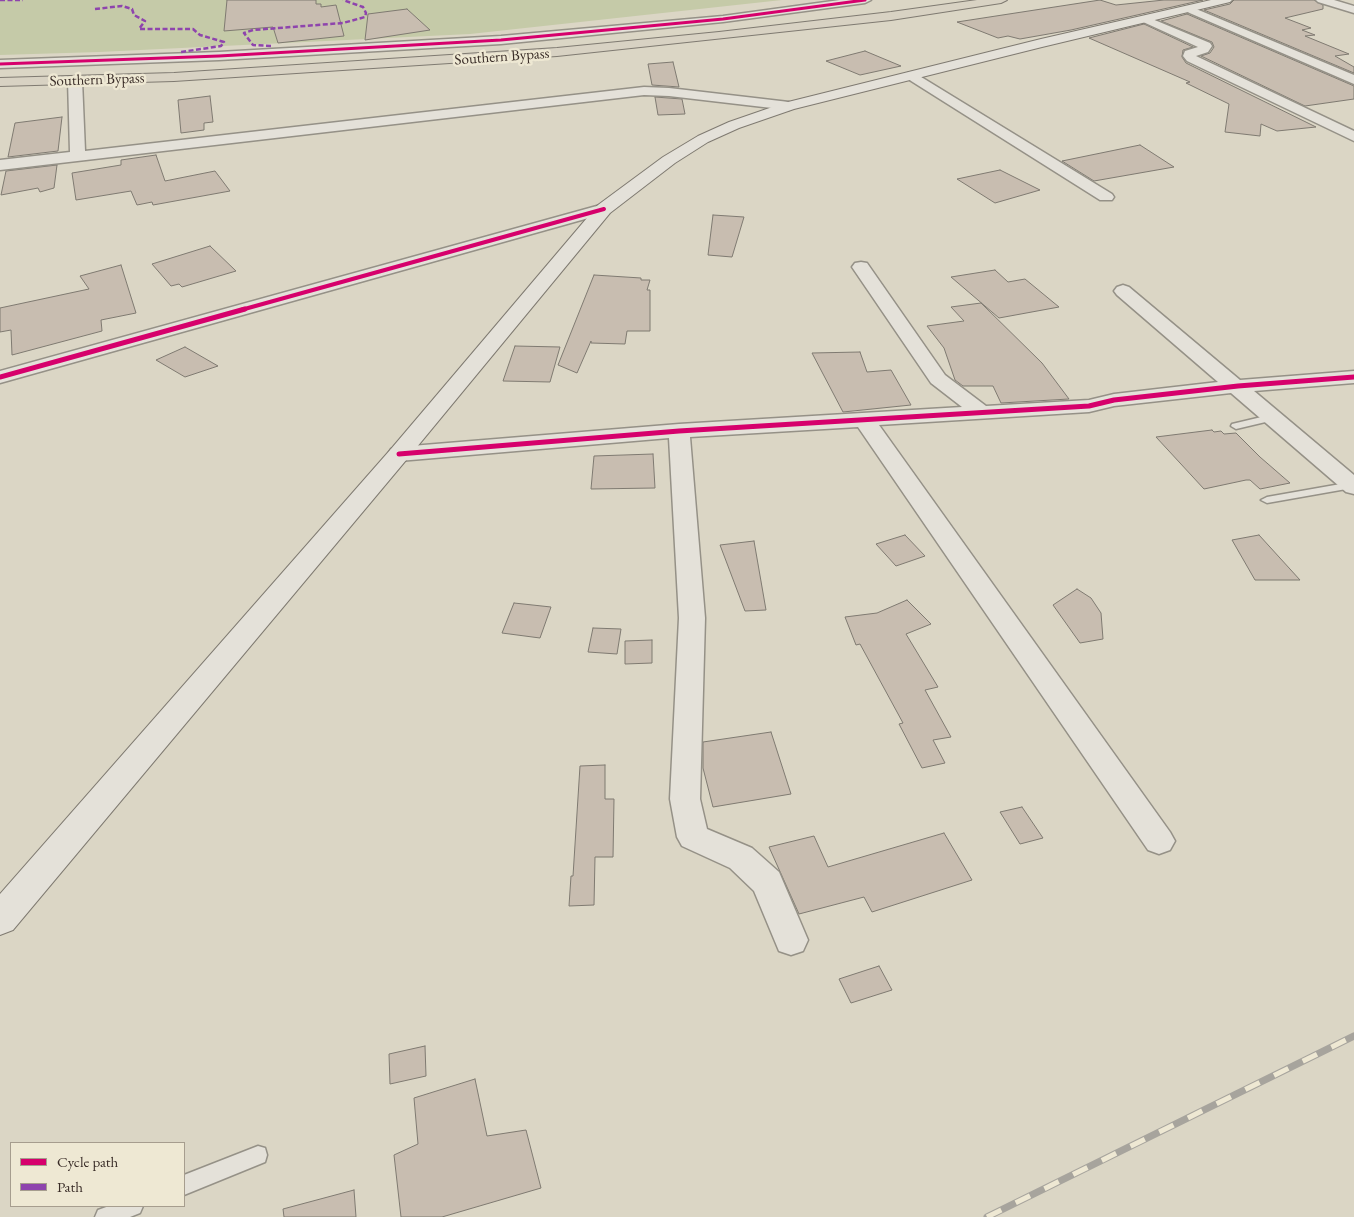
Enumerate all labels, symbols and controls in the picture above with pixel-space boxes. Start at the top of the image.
street label: Southern Bypass [454,45,550,69]
street label: Southern Bypass [49,69,145,91]
legend [10,1142,185,1207]
text: Cycle path [57,1152,118,1171]
text: Path [57,1177,83,1196]

